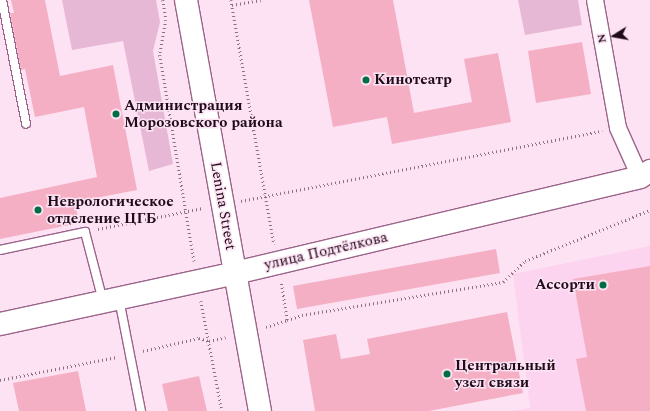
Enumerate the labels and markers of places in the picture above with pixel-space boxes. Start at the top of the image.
place label: Кинотеатр [374,71,452,89]
marker: Кинотеатр [361,75,371,85]
place label: Администрация Морозовского района [124,96,283,131]
marker: Администрация Морозовского района [111,109,121,119]
place label: Неврологическое отделение ЦГБ [47,192,174,227]
marker: Неврологическое отделение ЦГБ [32,204,44,216]
place label: Ассорти [535,276,595,294]
marker: Ассорти [598,280,608,290]
place label: Центральный узел связи [455,356,556,391]
marker: Центральный узел связи [442,369,452,379]

